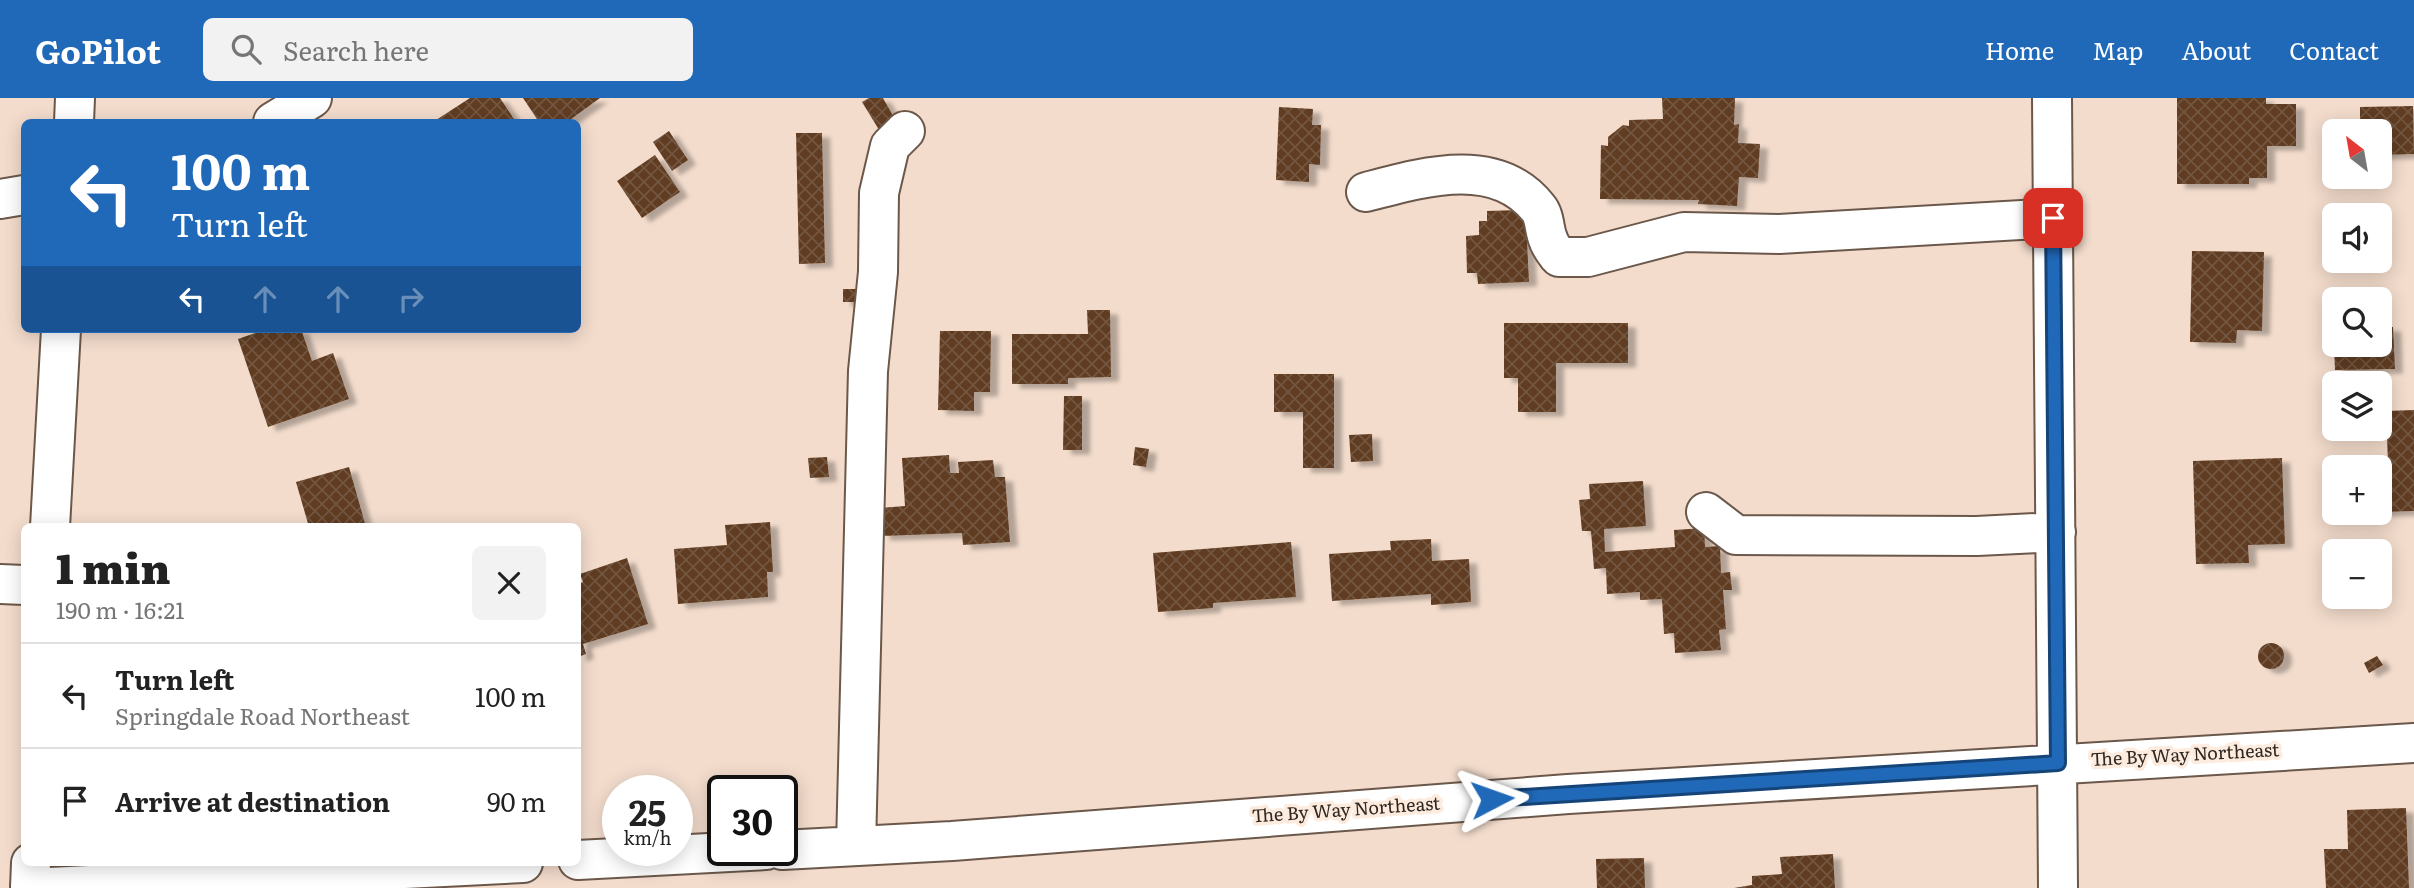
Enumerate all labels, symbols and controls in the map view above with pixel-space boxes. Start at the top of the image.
search box [203,18,693,81]
text: GoPilot [35,25,161,74]
icon: search [227,30,265,68]
text: Search here [283,30,429,69]
text: Home [1985,32,2054,67]
text: Map [2092,32,2143,67]
text: About [2181,32,2251,67]
text: Contact [2289,32,2379,67]
north arrow [2322,119,2392,189]
map controls [2322,119,2392,609]
text: 100 m [171,132,310,205]
icon: left [56,147,147,238]
pin [2023,188,2083,248]
text: Turn left [171,199,308,247]
icon: arrive [2034,199,2072,237]
button: sound [2322,203,2392,273]
icon: left [173,280,211,318]
icon: ahead [246,280,284,318]
icon: ahead [319,280,357,318]
icon: right [392,280,430,318]
button: search [2322,287,2392,357]
button: layers [2322,371,2392,441]
button: + [2322,455,2392,525]
text: 1 min [56,535,171,597]
button: − [2322,539,2392,609]
button: close [472,546,546,620]
text: 190 m · 16:21 [56,592,185,626]
text: Turn left [115,659,234,698]
text: 100 m [475,676,546,715]
icon: left [56,677,94,715]
text: Springdale Road Northeast [115,698,410,732]
street label: The By Way Northeast [2090,735,2281,772]
position arrow [1455,762,1529,836]
speed limit sign: 30 [707,775,798,866]
text: Arrive at destination [115,781,390,820]
text: 90 m [487,781,546,820]
icon: arrive [56,782,94,820]
text: 25 [629,785,666,837]
street label: The By Way Northeast [1251,788,1442,829]
text: km/h [624,824,671,851]

